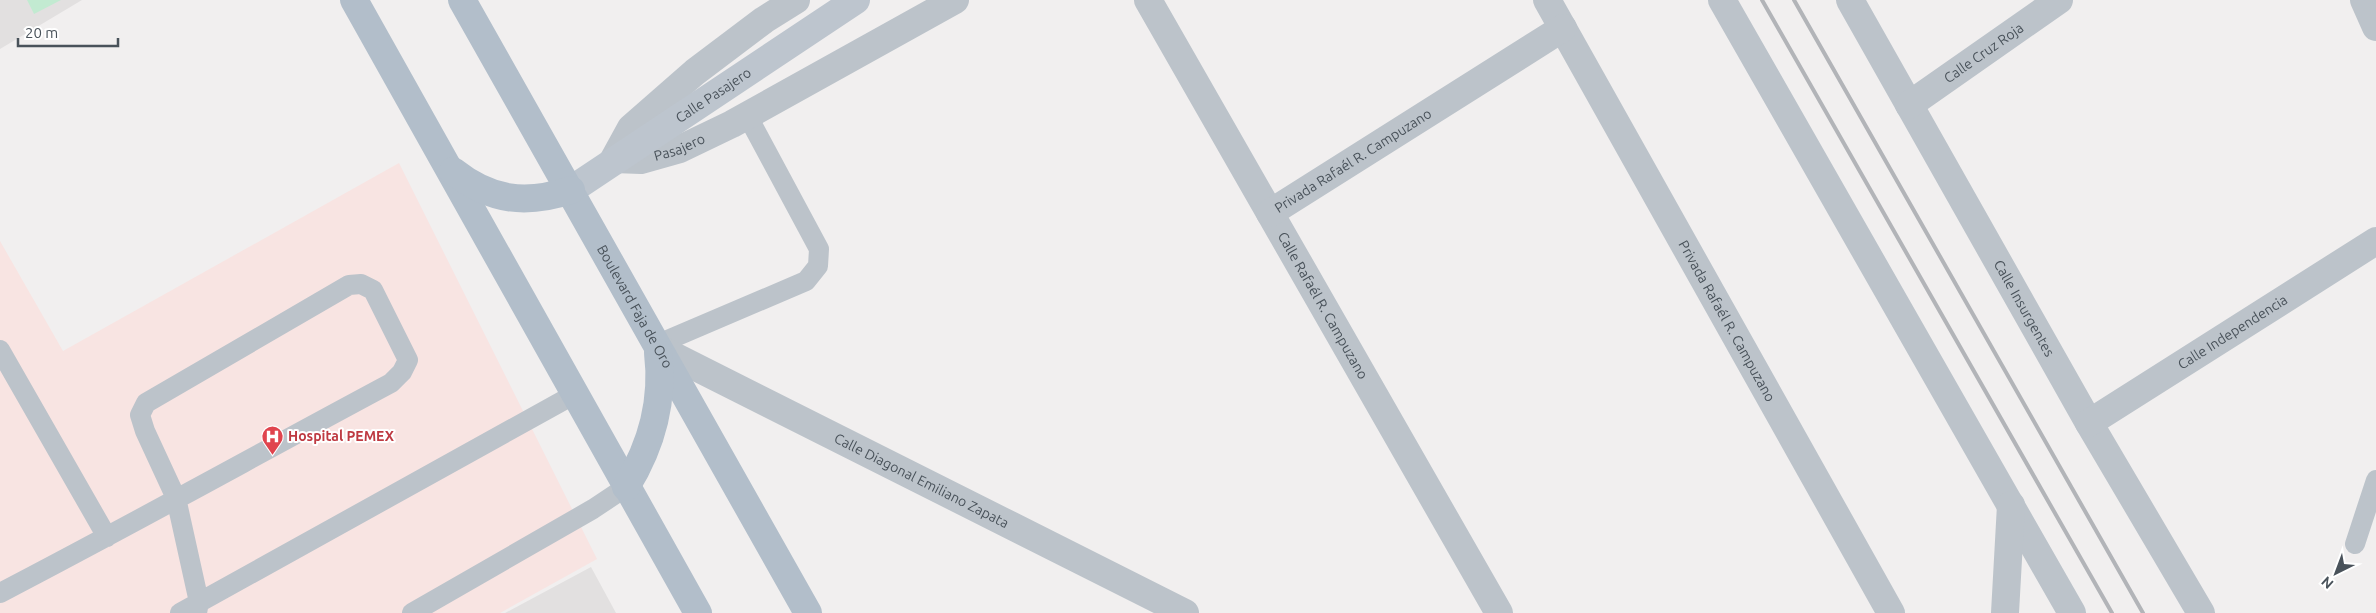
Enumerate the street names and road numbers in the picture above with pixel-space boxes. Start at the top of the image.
street label: Calle Cruz Roja [1941,20,2026,86]
street label: Calle Pasajero [672,64,754,126]
street label: Privada Rafaél R. Campuzano [1272,105,1434,216]
street label: Pasajero [652,130,707,164]
street label: Calle Rafaél R. Campuzano [1275,229,1371,382]
street label: Privada Rafaél R. Campuzano [1675,237,1779,404]
street label: Boulevard Faja de Oro [594,242,676,371]
street label: Calle Insurgentes [1991,257,2058,359]
street label: Calle Independencia [2175,291,2290,373]
street label: Calle Diagonal Emiliano Zapata [832,430,1011,531]

